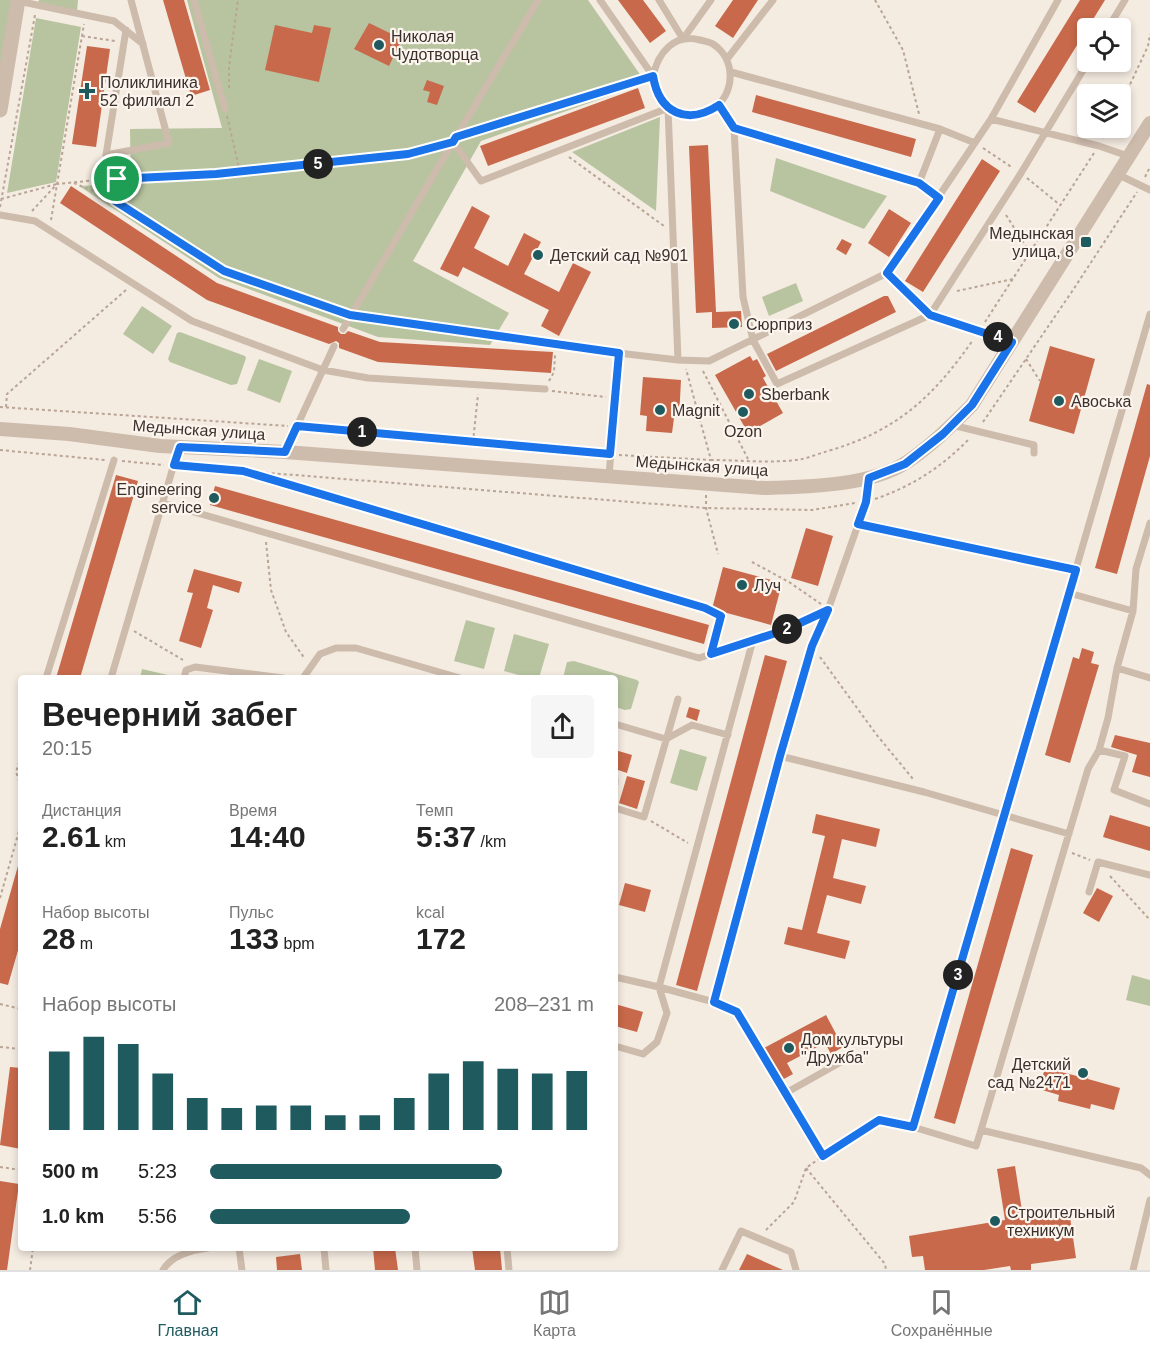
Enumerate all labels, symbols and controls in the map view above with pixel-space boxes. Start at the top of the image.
map controls [1077,18,1131,138]
button: locate [1077,18,1131,72]
place label: Николая Чудотворца [391,28,479,63]
marker: Николая Чудотворца [372,38,386,52]
place label: Поликлиника 52 филиал 2 [100,74,198,109]
marker: Поликлиника 52 филиал 2 [78,82,96,100]
button: layers [1077,84,1131,138]
pin: 5 [303,149,333,179]
pin [91,153,142,204]
text: 5 [314,155,322,172]
icon: arrive [100,162,133,195]
place label: Медынская улица, 8 [989,225,1074,260]
marker: Медынская улица, 8 [1079,235,1093,249]
place label: Детский сад №901 [550,247,688,264]
marker: Детский сад №901 [531,248,545,262]
place label: Сюрприз [746,316,812,333]
marker: Сюрприз [727,317,741,331]
pin: 4 [983,322,1013,352]
text: 4 [994,328,1002,345]
place label: Sberbank [761,386,830,403]
marker: Sberbank [742,387,756,401]
place label: Авоська [1071,393,1132,410]
marker: Авоська [1052,394,1066,408]
place label: Magnit [672,402,721,419]
marker: Magnit [653,403,667,417]
marker: Ozon [736,405,750,419]
street label: Медынская улица [132,417,266,443]
pin: 1 [347,417,377,447]
text: 1 [358,423,366,440]
place label: Ozon [724,423,762,440]
street label: Медынская улица [635,453,769,479]
place label: Engineering service [117,481,202,516]
marker: Engineering service [207,491,221,505]
place label: Луч [754,577,781,594]
marker: Луч [735,578,749,592]
pin: 2 [772,614,802,644]
text: 2 [783,620,791,637]
button: share [531,695,594,758]
text: Вечерний забег [42,696,298,733]
text: 20:15 [42,737,92,759]
text: Дистанция [42,802,121,819]
text: Время [229,802,277,819]
text: Темп [416,802,453,819]
text: 2.61 [42,820,100,853]
text: 14:40 [229,820,306,853]
text: 5:37 [416,820,476,853]
text: km [100,833,126,850]
text: /km [476,833,506,850]
text: Набор высоты [42,904,149,921]
text: Пульс [229,904,274,921]
text: kcal [416,904,444,921]
text: 28 [42,922,75,955]
text: 133 [229,922,279,955]
text: 172 [416,922,466,955]
text: m [75,935,93,952]
text: bpm [279,935,315,952]
pin: 3 [943,960,973,990]
text: 3 [954,966,962,983]
text: Набор высоты [42,993,176,1015]
text: 208–231 m [494,993,594,1015]
place label: Дом культуры "Дружба" [801,1031,903,1066]
marker: Дом культуры "Дружба" [782,1041,796,1055]
place label: Детский сад №2471 [988,1056,1071,1091]
marker: Детский сад №2471 [1076,1066,1090,1080]
text: 500 m [42,1160,99,1182]
text: 5:23 [138,1160,177,1182]
place label: Строительный техникум [1007,1204,1115,1239]
text: 1.0 km [42,1205,104,1227]
text: 5:56 [138,1205,177,1227]
marker: Строительный техникум [988,1214,1002,1228]
tab: Главная [157,1286,218,1340]
tab: Карта [533,1286,576,1340]
tab: Сохранённые [891,1286,993,1340]

